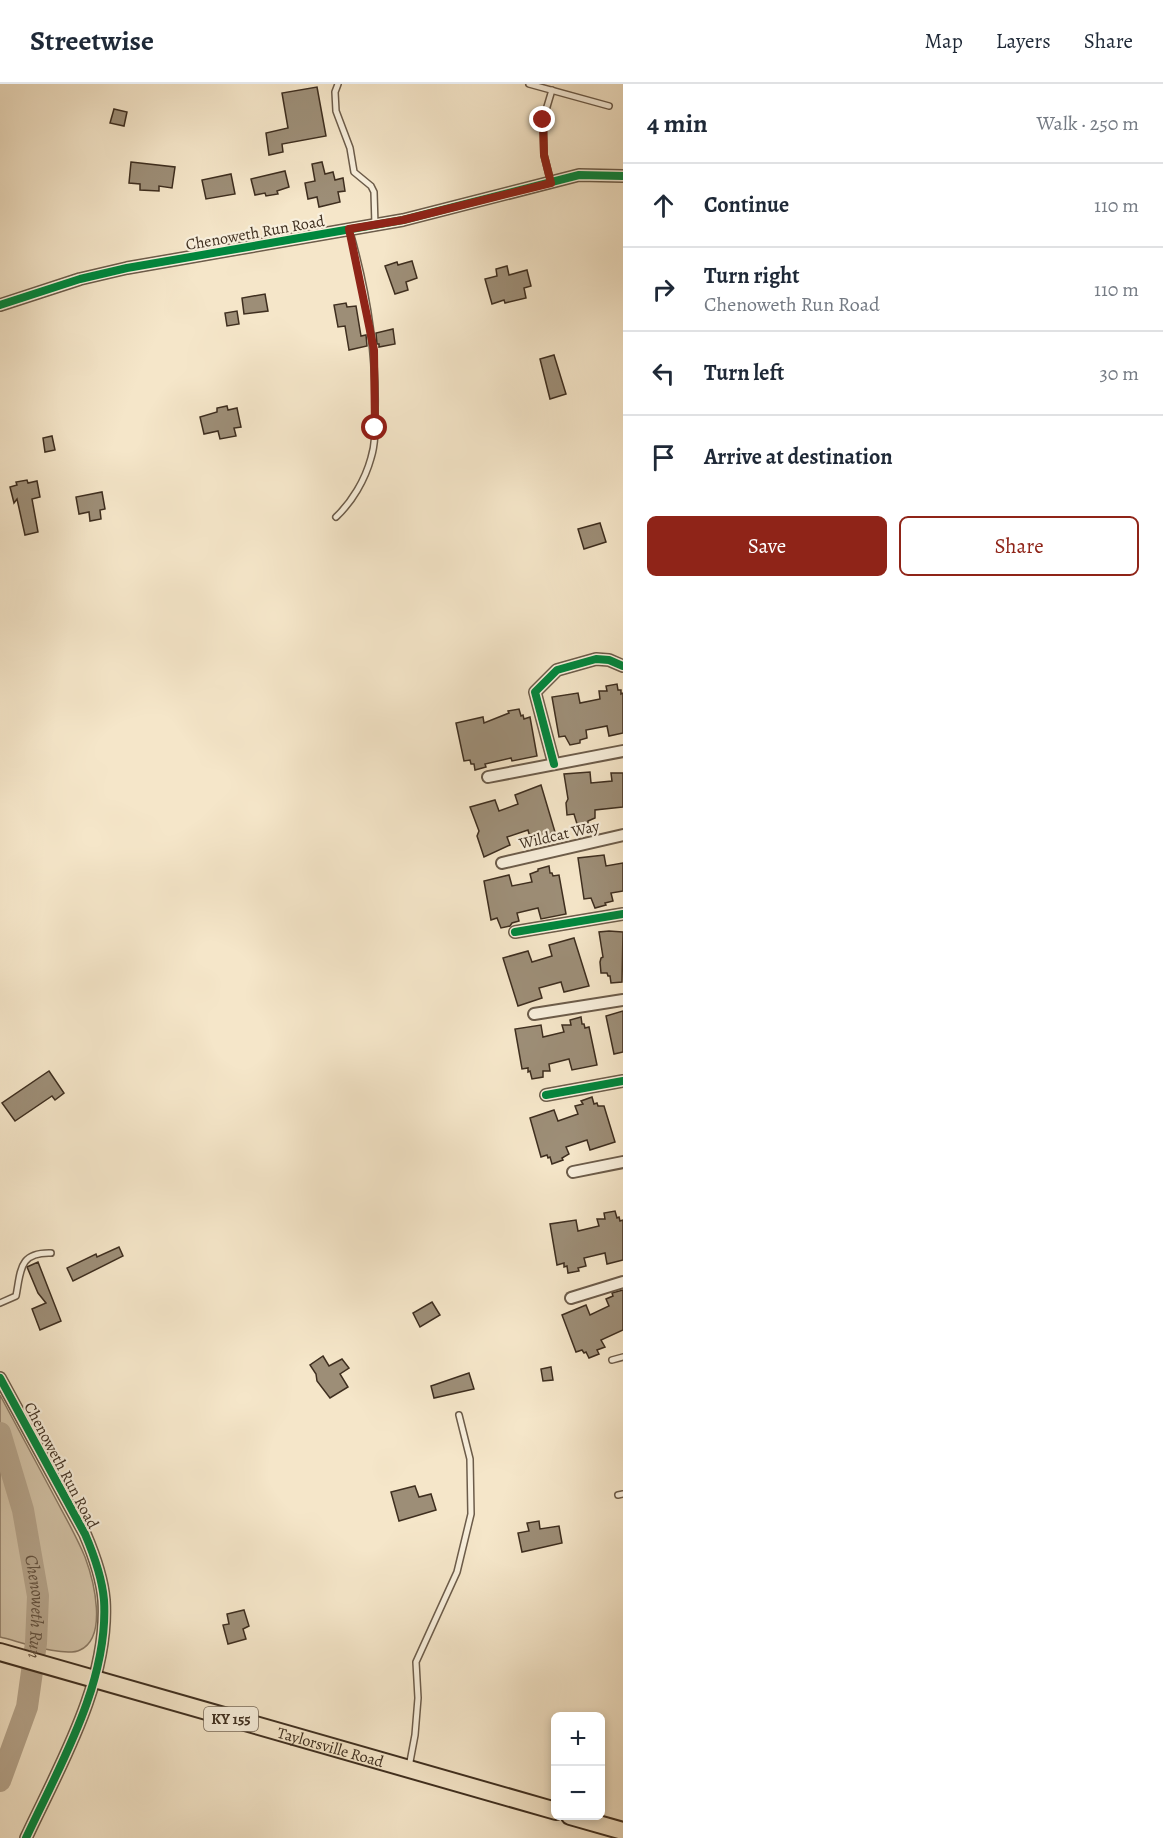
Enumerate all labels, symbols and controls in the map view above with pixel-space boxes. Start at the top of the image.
text: Streetwise [30,22,154,60]
text: Map [924,27,963,55]
text: Layers [996,27,1051,55]
text: Share [1084,27,1133,55]
route end [529,106,555,132]
text: 4 min [647,106,708,141]
text: Walk · 250 m [1037,110,1139,137]
icon: ahead [647,189,680,222]
text: Continue [704,190,789,220]
text: 110 m [1094,192,1139,219]
street label: Chenoweth Run Road [184,210,327,256]
text: Turn right [704,261,800,291]
icon: right [647,273,680,306]
text: 110 m [1094,276,1139,303]
text: Chenoweth Run Road [704,291,880,318]
icon: left [647,357,680,390]
text: Turn left [704,358,784,388]
text: 30 m [1099,360,1139,387]
route start [361,414,387,440]
icon: arrive [647,441,680,474]
text: Arrive at destination [704,442,893,472]
button: Save [647,516,887,576]
button: Share [899,516,1139,576]
street label: Wildcat Way [516,815,602,855]
street label: Chenoweth Run Road [18,1398,104,1533]
water label: Chenoweth Run [19,1553,50,1660]
road number: KY 155 [204,1707,258,1731]
map controls [551,1712,605,1820]
button: + [551,1712,605,1766]
street label: Taylorsville Road [275,1722,387,1773]
button: − [551,1766,605,1820]

